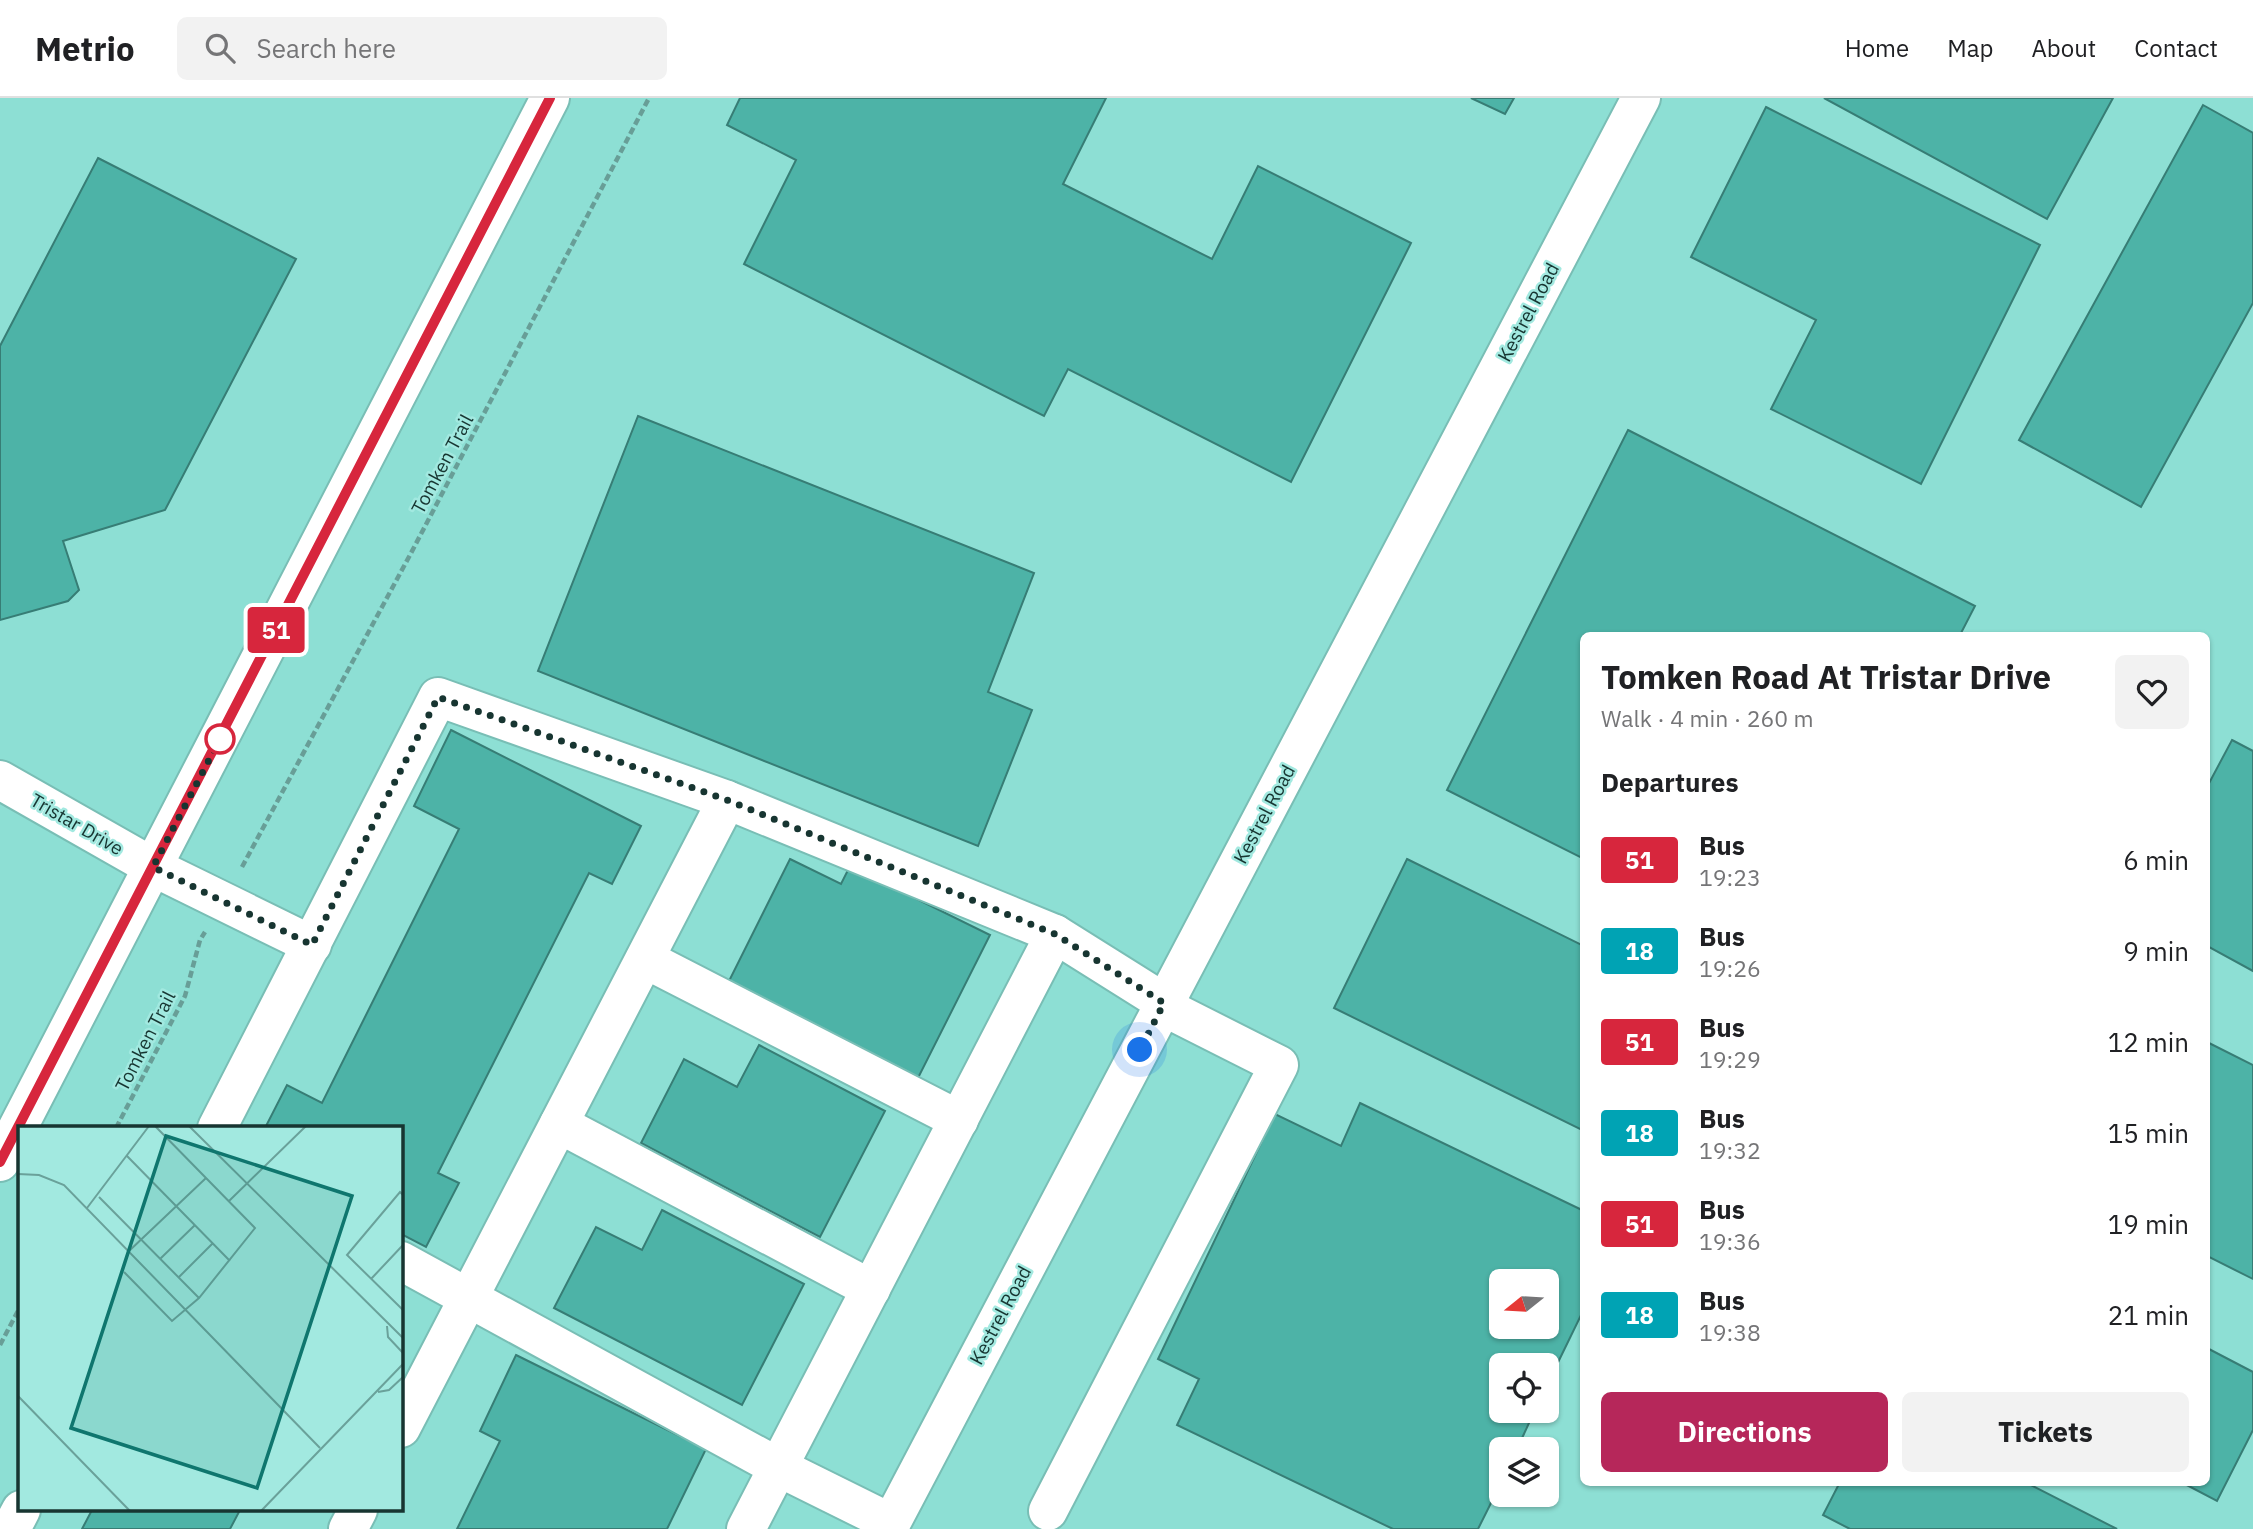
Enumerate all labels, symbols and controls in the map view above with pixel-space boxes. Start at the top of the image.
search box [177,17,667,80]
text: Metrio [35,27,135,70]
icon: search [201,29,239,67]
text: Search here [257,31,396,65]
text: Home [1845,32,1909,64]
text: Map [1947,32,1993,64]
text: About [2031,32,2096,64]
text: Contact [2134,32,2218,64]
street label: Kestrel Road [1492,258,1564,366]
street label: Tomken Trail [406,410,478,518]
line badge: 51 [244,607,308,653]
text: 51 [262,614,290,646]
text: Tomken Road At Tristar Drive [1601,655,2051,698]
button: heart [2115,655,2189,729]
text: Walk · 4 min · 260 m [1601,703,1814,733]
unlabelled marker [205,724,235,754]
street label: Kestrel Road [1228,760,1300,868]
text: Departures [1601,765,1739,799]
street label: Tristar Drive [26,788,128,860]
text: Bus [1699,828,1745,862]
text: 6 min [2123,843,2189,877]
text: 51 [1625,844,1654,876]
text: 19:23 [1699,862,1761,892]
text: Bus [1699,919,1745,953]
text: 9 min [2123,934,2189,968]
text: 18 [1625,935,1654,967]
text: 19:26 [1699,953,1761,983]
street label: Tomken Trail [110,987,180,1095]
text: Bus [1699,1010,1745,1044]
text: 12 min [2108,1025,2189,1059]
text: 51 [1625,1026,1654,1058]
your location [1122,1032,1157,1067]
text: 19:29 [1699,1044,1761,1074]
text: Bus [1699,1101,1745,1135]
text: 15 min [2108,1116,2189,1150]
text: 18 [1625,1117,1654,1149]
inset map [18,1126,402,1512]
text: 19:32 [1699,1135,1761,1165]
text: Bus [1699,1192,1745,1226]
text: 19 min [2108,1207,2189,1241]
text: 51 [1625,1208,1654,1240]
text: 19:36 [1699,1226,1761,1256]
street label: Kestrel Road [964,1261,1036,1369]
north arrow [1489,1269,1559,1339]
map controls [1489,1269,1559,1507]
text: Bus [1699,1283,1745,1317]
text: 21 min [2108,1298,2189,1332]
text: 18 [1625,1299,1654,1331]
text: 19:38 [1699,1317,1761,1347]
button: locate [1489,1353,1559,1423]
button: Directions [1601,1392,1888,1472]
button: Tickets [1902,1392,2189,1472]
button: layers [1489,1437,1559,1507]

